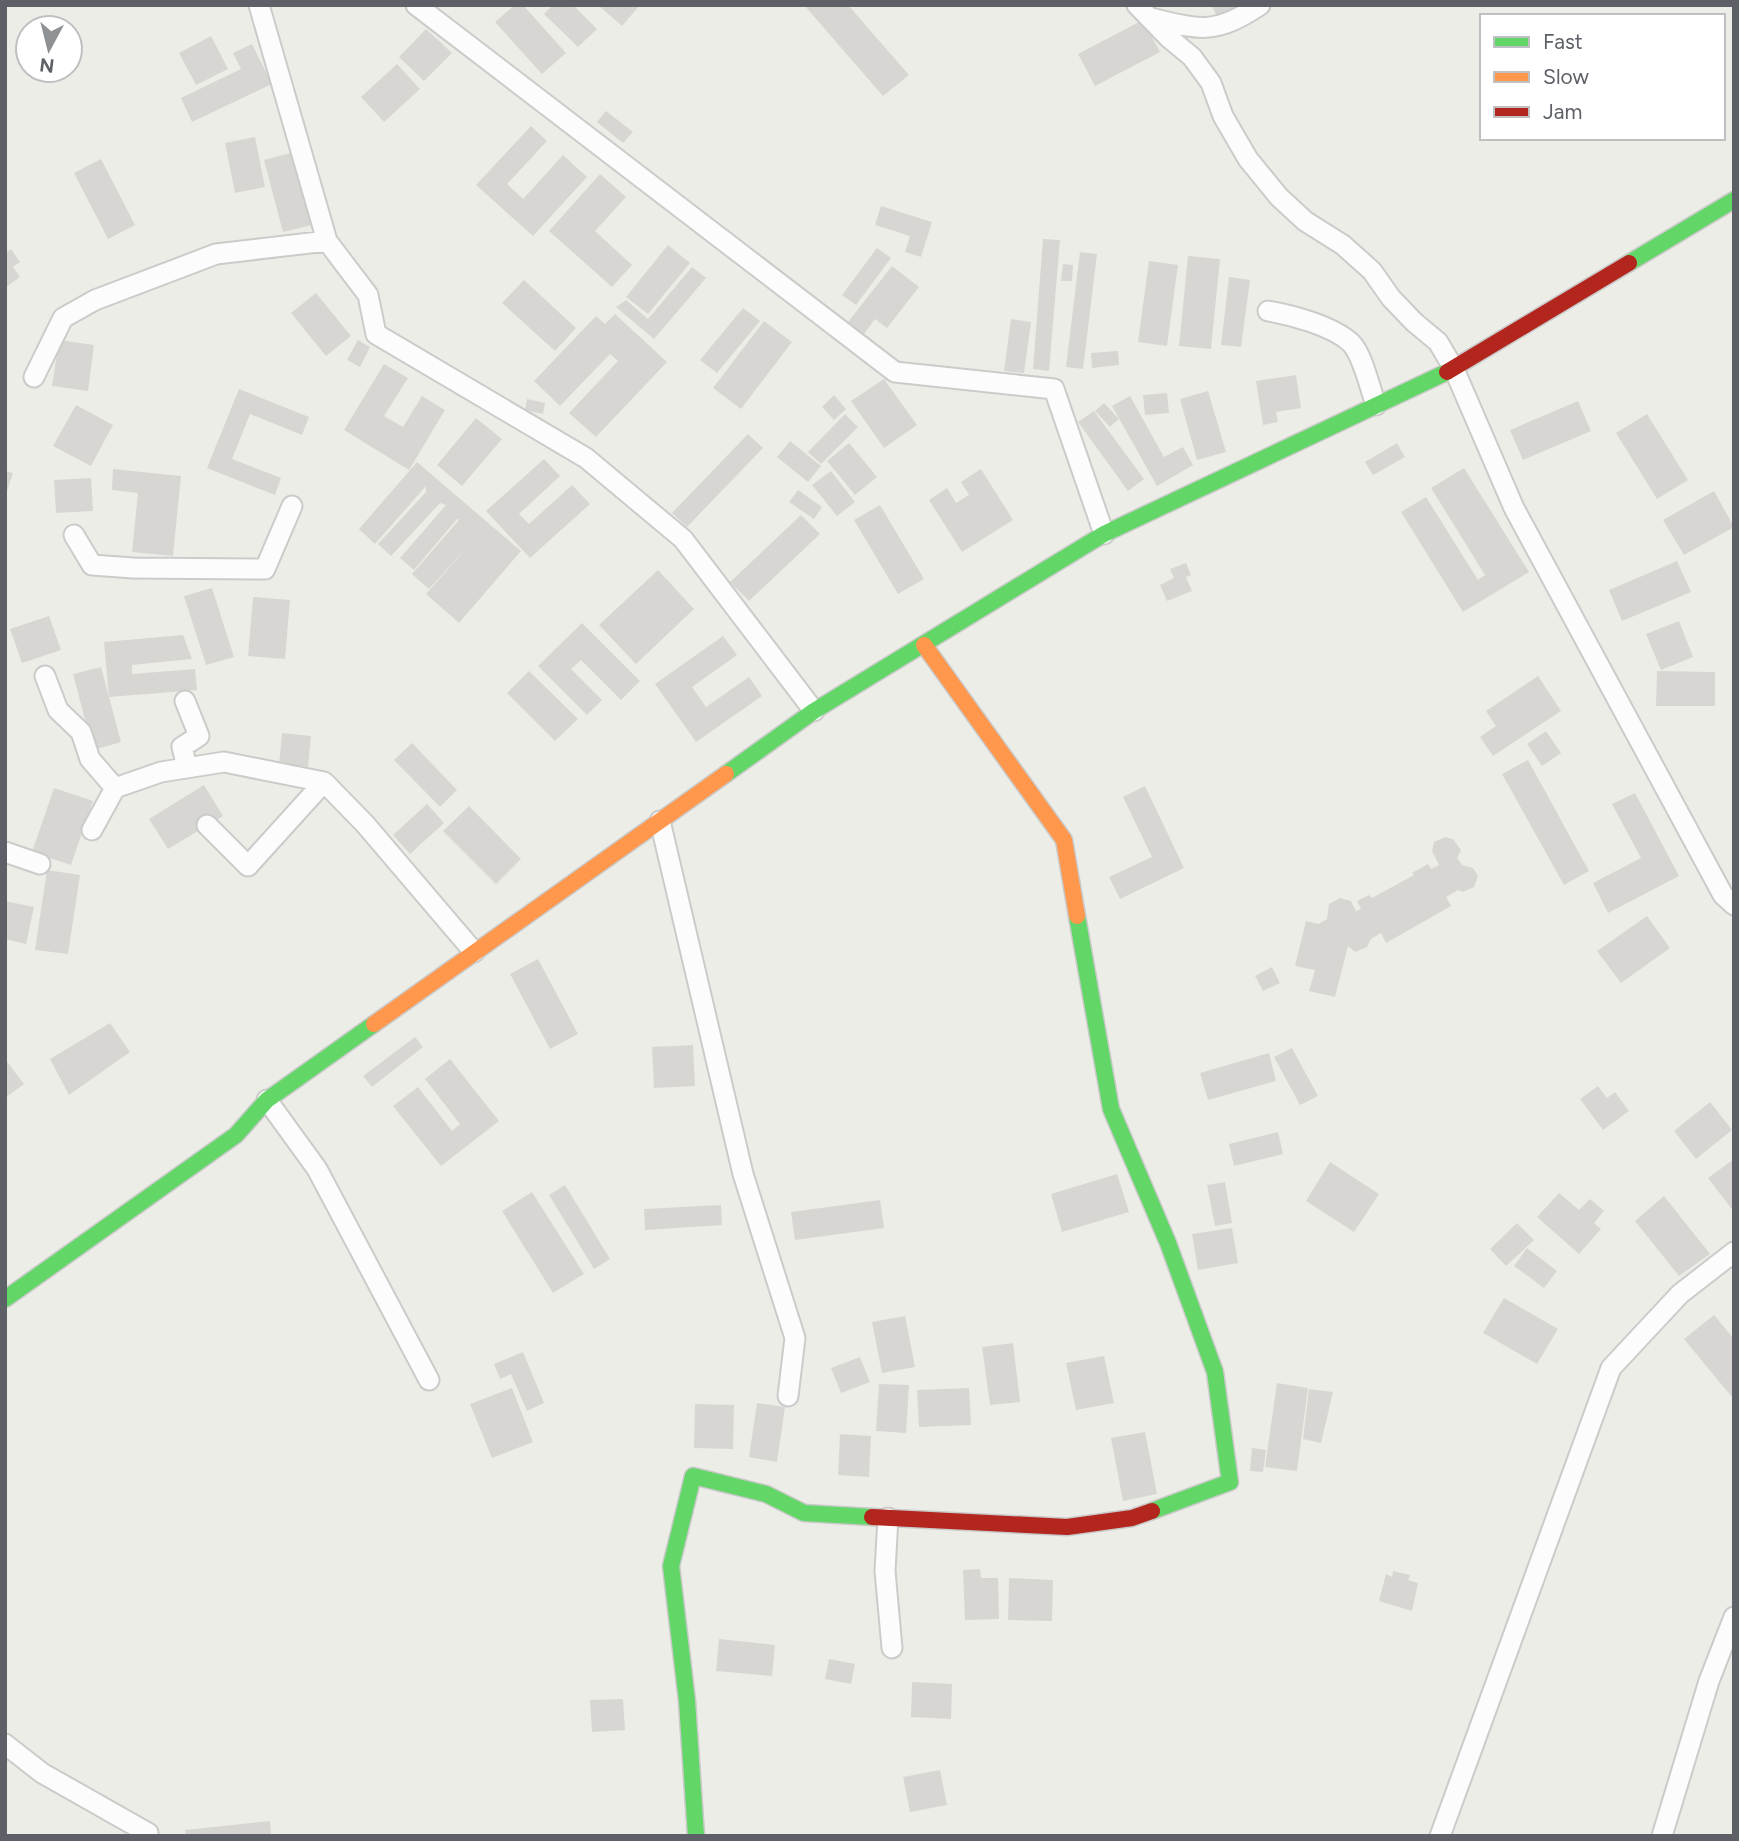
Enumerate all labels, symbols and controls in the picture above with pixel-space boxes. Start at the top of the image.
north arrow [14,14,84,84]
legend [1480,14,1725,140]
text: Fast [1543,29,1583,54]
text: N [38,53,56,78]
text: Slow [1543,64,1589,89]
text: Jam [1543,99,1582,124]

